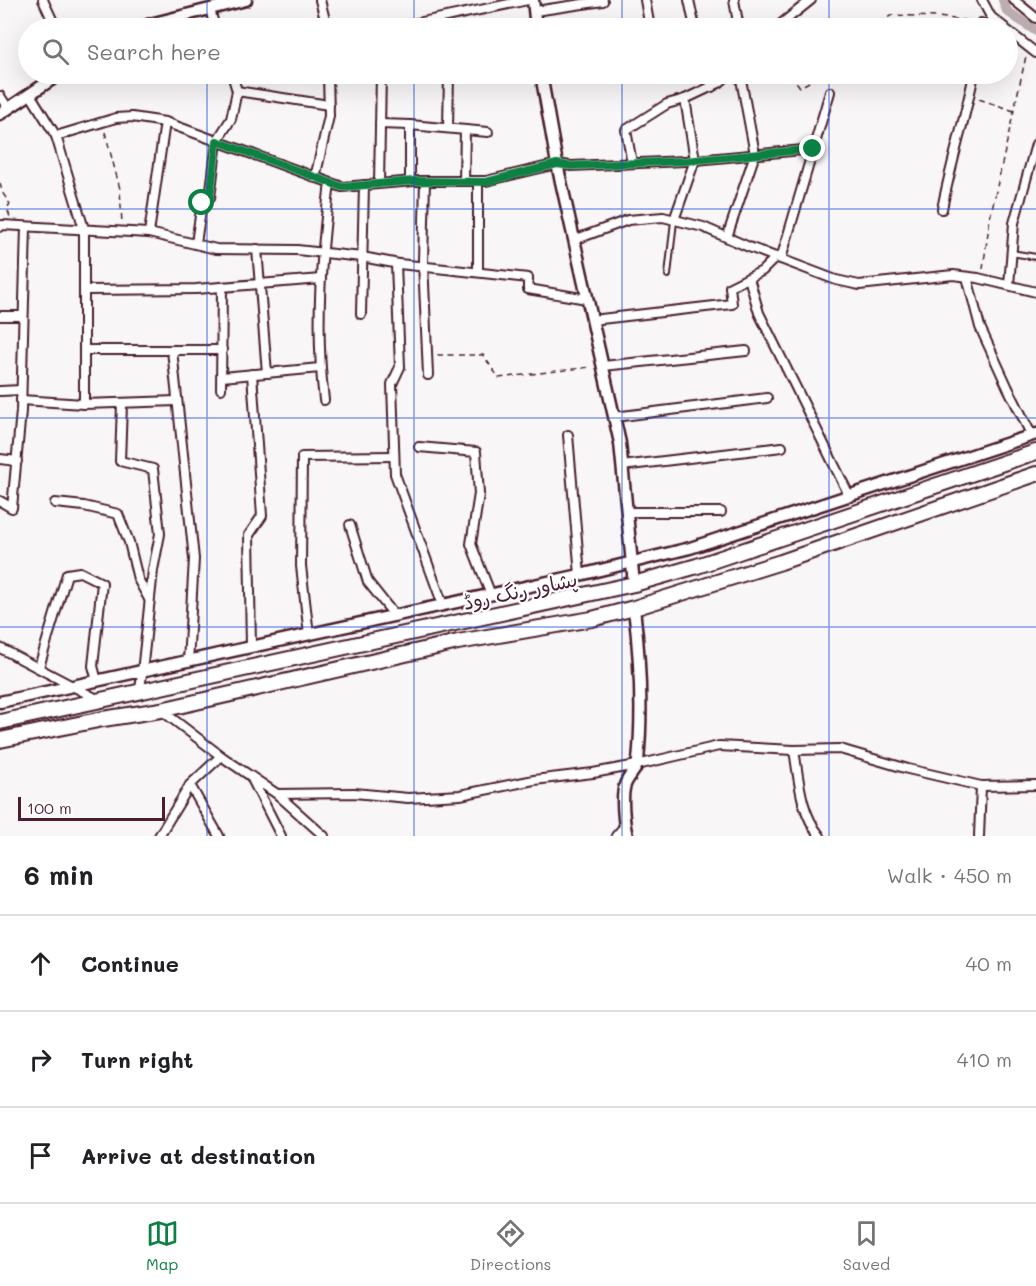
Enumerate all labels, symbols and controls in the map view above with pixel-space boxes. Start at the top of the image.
search box [18,18,1018,84]
icon: search [39,35,72,68]
text: Search here [87,37,221,66]
route end [799,135,825,161]
route start [188,189,214,215]
street label: پشاور رنگ روڈ [461,565,580,616]
scale bar [18,794,165,822]
text: 100 m [27,797,72,818]
text: 6 min [24,858,93,892]
text: Walk · 450 m [887,862,1012,888]
icon: ahead [24,947,57,980]
text: Continue [81,949,179,978]
text: 40 m [966,950,1012,976]
icon: right [24,1043,57,1076]
text: Turn right [81,1045,193,1074]
text: 410 m [957,1046,1012,1072]
icon: arrive [24,1139,57,1172]
text: Arrive at destination [81,1141,316,1170]
tab: Map [146,1217,179,1274]
tab: Directions [470,1217,551,1274]
tab: Saved [843,1217,890,1274]

